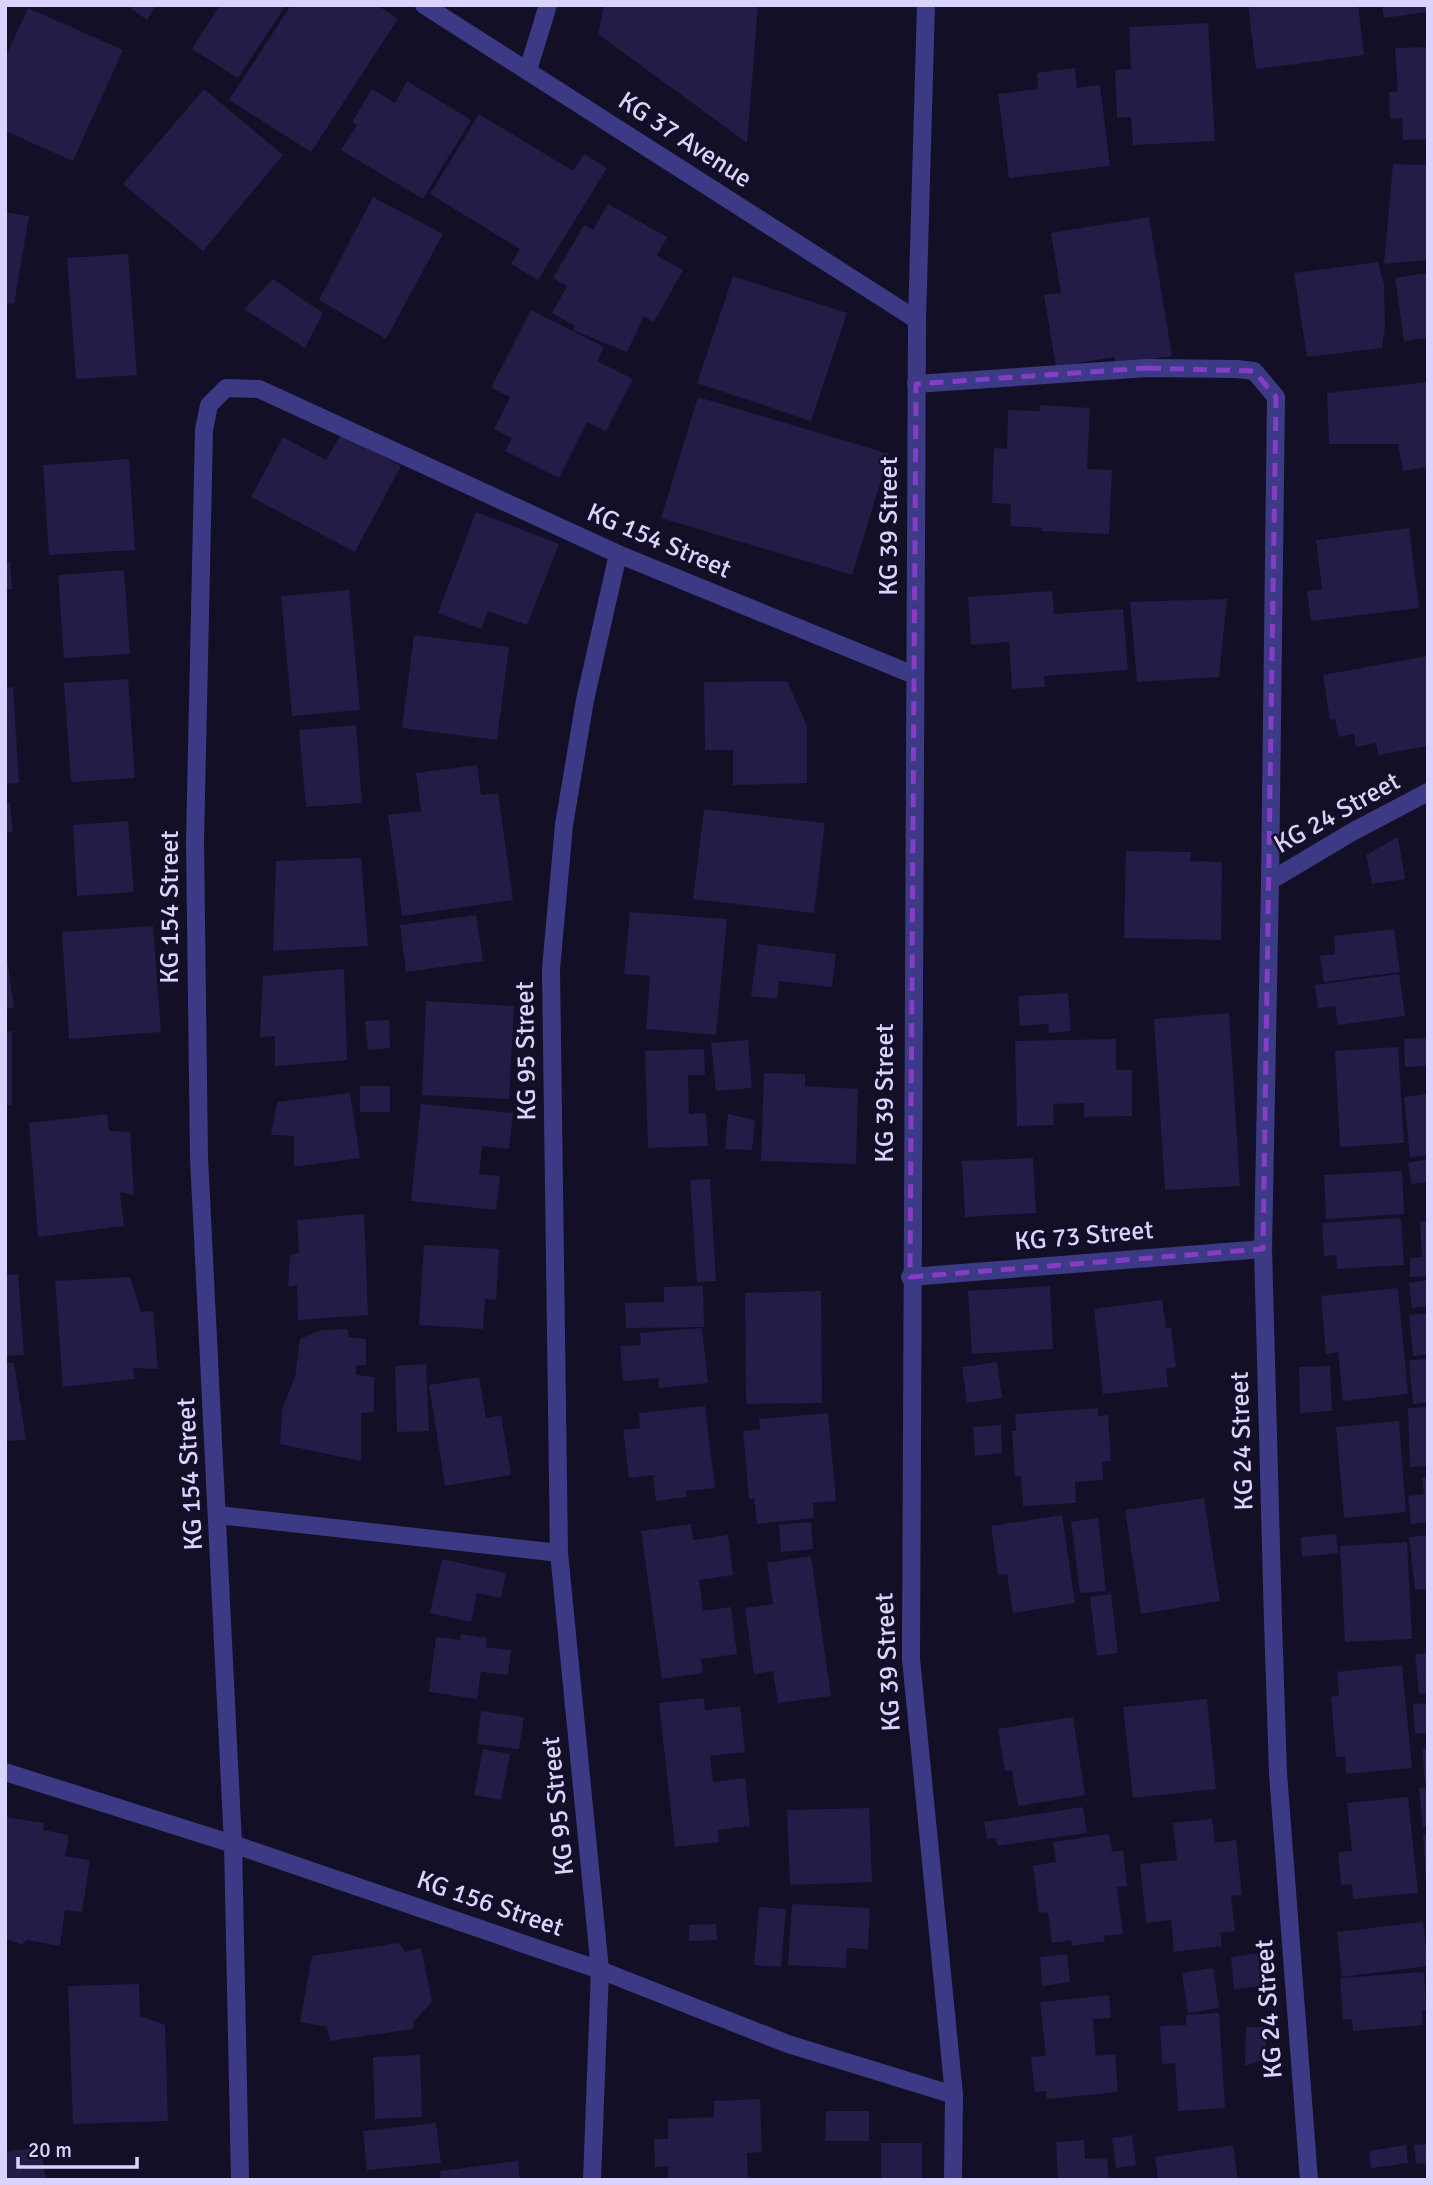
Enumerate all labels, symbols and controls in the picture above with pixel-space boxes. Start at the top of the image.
street label: KG 37 Avenue [612,85,758,195]
street label: KG 39 Street [873,456,905,596]
street label: KG 154 Street [582,496,736,586]
street label: KG 24 Street [1268,765,1406,861]
street label: KG 154 Street [154,830,186,984]
street label: KG 95 Street [509,981,543,1121]
street label: KG 39 Street [869,1023,901,1163]
street label: KG 73 Street [1013,1214,1155,1258]
street label: KG 24 Street [1224,1371,1260,1511]
street label: KG 154 Street [170,1397,210,1551]
street label: KG 39 Street [868,1592,908,1732]
street label: KG 95 Street [535,1735,581,1877]
street label: KG 156 Street [412,1864,568,1944]
street label: KG 24 Street [1248,1938,1290,2080]
scale bar [18,2126,136,2170]
text: 20 m [28,2137,72,2163]

